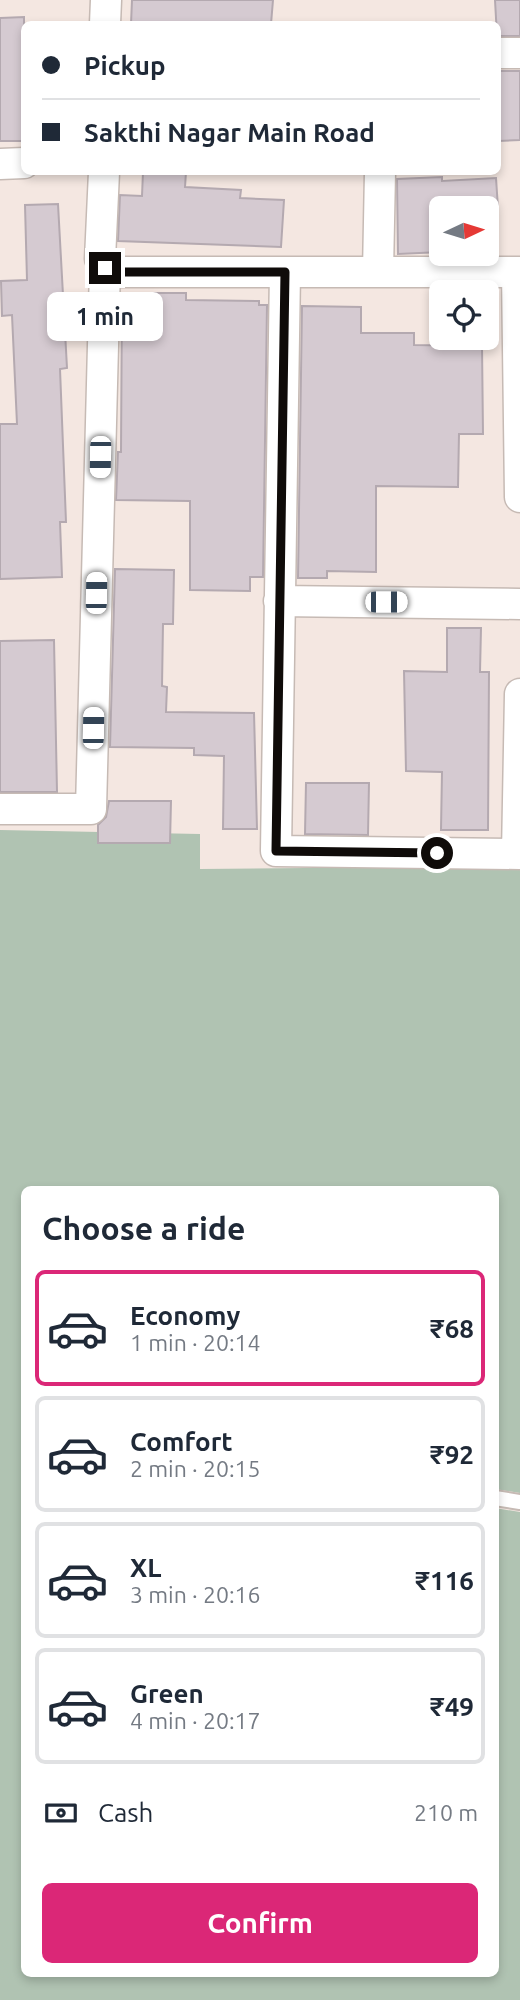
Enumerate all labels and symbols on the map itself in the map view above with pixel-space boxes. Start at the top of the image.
north arrow [429,196,499,266]
route end [89,252,121,284]
callout: 1 min [47,292,163,342]
car [90,436,111,478]
car [86,572,107,614]
car [366,592,408,613]
car [83,707,104,749]
route start [421,837,453,869]

